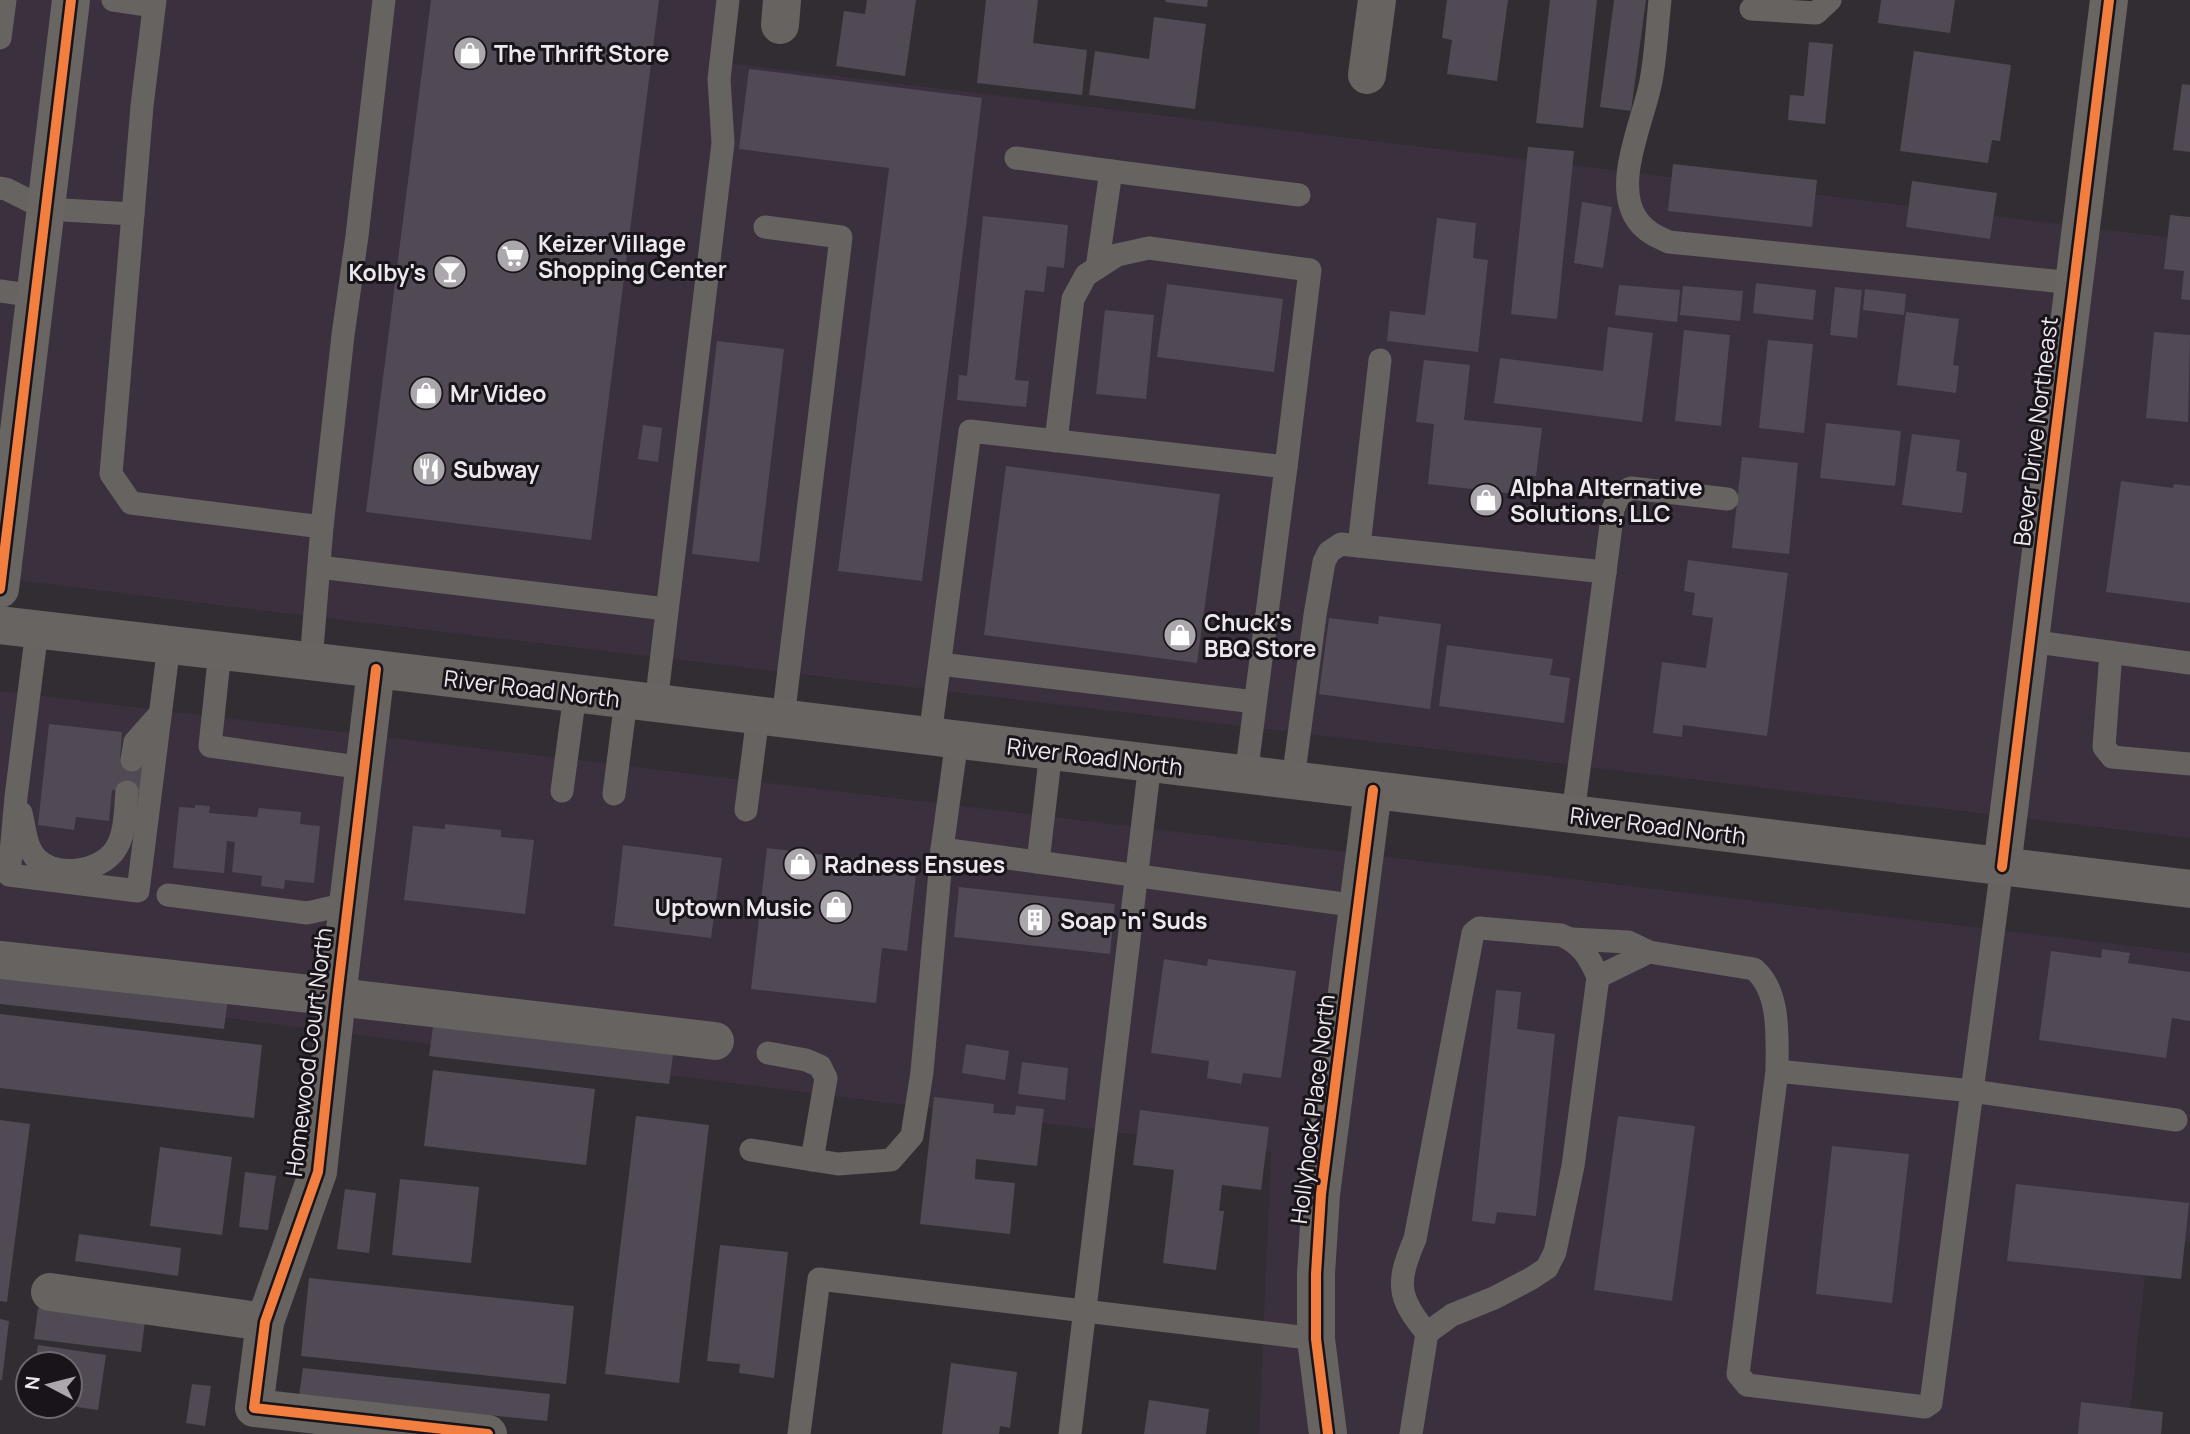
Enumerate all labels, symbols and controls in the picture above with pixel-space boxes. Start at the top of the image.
shop icon: The Thrift Store [451,34,489,72]
place label: The Thrift Store [494,37,670,69]
place label: Keizer Village Shopping Center [538,227,727,285]
supermarket icon: Keizer Village Shopping Center [494,237,532,275]
bar icon: Kolby's [431,253,469,291]
place label: Kolby's [349,256,426,288]
street label: Bever Drive Northeast [2005,315,2065,547]
shop icon: Mr Video [407,374,445,412]
place label: Mr Video [450,377,546,409]
restaurant icon: Subway [410,450,448,488]
place label: Subway [453,453,540,485]
place label: Alpha Alternative Solutions, LLC [1510,471,1703,529]
shop icon: Alpha Alternative Solutions, LLC [1467,481,1505,519]
place label: Chuck's BBQ Store [1204,606,1316,664]
shop icon: Chuck's BBQ Store [1161,616,1199,654]
street label: River Road North [442,661,622,715]
street label: River Road North [1005,729,1185,783]
street label: River Road North [1568,798,1748,852]
shop icon: Radness Ensues [781,845,819,883]
place label: Radness Ensues [824,848,1005,880]
shop icon: Uptown Music [817,888,855,926]
place label: Uptown Music [655,891,812,923]
building icon: Soap 'n' Suds [1016,901,1054,939]
place label: Soap 'n' Suds [1060,904,1208,936]
street label: Homewood Court North [277,926,339,1178]
street label: Hollyhock Place North [1282,992,1342,1226]
north arrow [14,1350,84,1420]
text: N [18,1375,46,1391]

